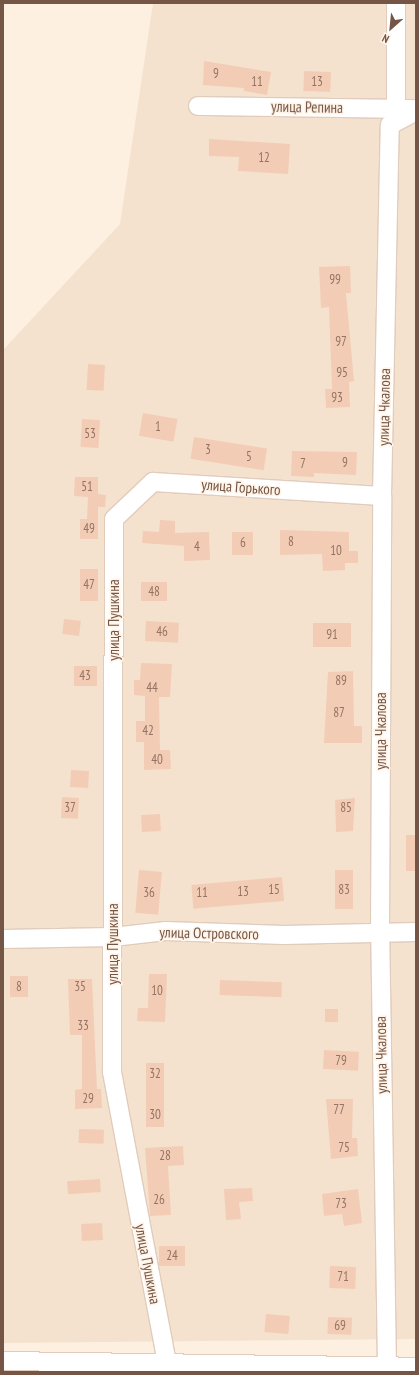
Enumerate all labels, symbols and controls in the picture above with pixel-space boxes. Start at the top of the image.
north arrow [371,8,411,48]
text: N [380,31,391,46]
house number: 9 [213,66,219,82]
house number: 11 [251,74,263,90]
house number: 13 [311,74,323,90]
street label: улица Репина [271,97,343,117]
house number: 12 [258,150,270,166]
house number: 99 [329,272,341,288]
house number: 97 [335,334,347,350]
house number: 95 [336,365,348,381]
street label: улица Чкалова [374,368,394,446]
house number: 93 [331,390,343,406]
house number: 1 [155,419,161,435]
house number: 53 [84,426,96,442]
house number: 3 [205,442,211,458]
house number: 5 [246,449,252,465]
house number: 9 [342,455,348,471]
house number: 7 [300,456,306,472]
street label: улица Горького [201,475,281,499]
house number: 51 [81,479,93,495]
house number: 49 [83,521,95,537]
house number: 8 [288,534,294,550]
house number: 6 [240,535,246,551]
house number: 4 [194,539,200,555]
house number: 10 [330,543,342,559]
house number: 47 [83,577,95,593]
street label: улица Пушкина [105,579,123,661]
house number: 48 [148,584,160,600]
house number: 46 [156,624,168,640]
house number: 91 [326,627,338,643]
house number: 43 [79,668,91,684]
house number: 89 [335,673,347,689]
house number: 44 [146,680,158,696]
street label: улица Чкалова [372,692,390,770]
house number: 87 [333,705,345,721]
house number: 42 [142,723,154,739]
house number: 40 [151,752,163,768]
house number: 37 [64,800,76,816]
house number: 85 [340,800,352,816]
house number: 15 [268,882,280,898]
house number: 83 [338,882,350,898]
house number: 13 [237,884,249,900]
house number: 36 [143,885,155,901]
house number: 11 [196,885,208,901]
street label: улица Пушкина [104,903,122,985]
street label: улица Островского [159,923,259,943]
house number: 8 [16,979,22,995]
house number: 35 [74,979,86,995]
house number: 10 [151,983,163,999]
street label: улица Чкалова [371,1016,391,1094]
house number: 33 [77,1018,89,1034]
house number: 79 [335,1053,347,1069]
house number: 32 [149,1066,161,1082]
house number: 29 [82,1091,94,1107]
house number: 77 [333,1102,345,1118]
house number: 30 [149,1107,161,1123]
house number: 75 [338,1140,350,1156]
house number: 28 [159,1148,171,1164]
house number: 26 [153,1192,165,1208]
house number: 73 [335,1196,347,1212]
street label: улица Пушкина [131,1222,165,1306]
house number: 24 [166,1248,178,1264]
house number: 71 [337,1269,349,1285]
house number: 69 [334,1318,346,1334]

